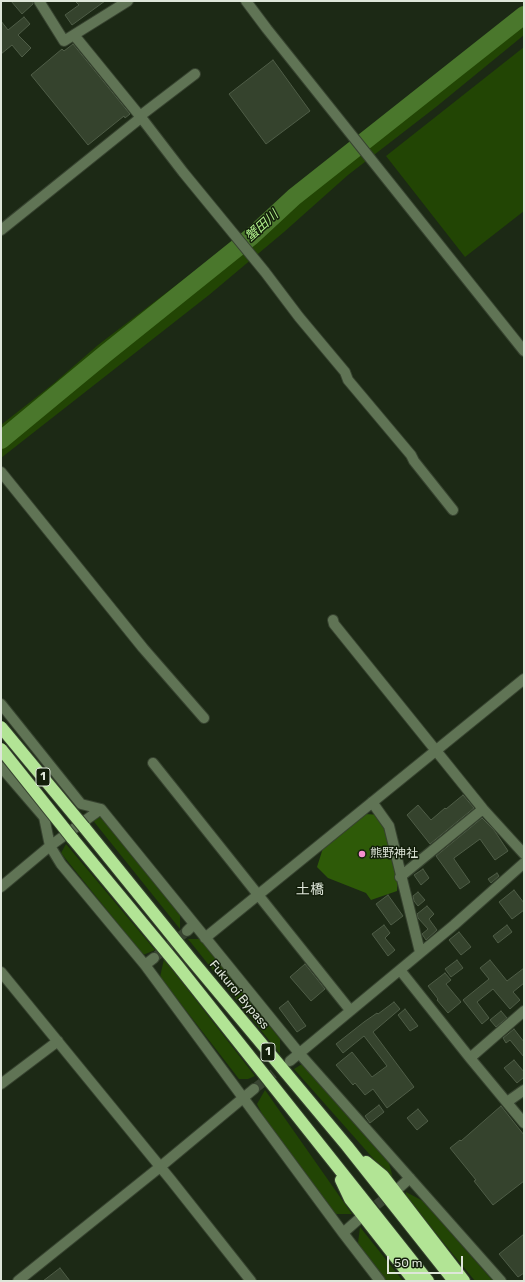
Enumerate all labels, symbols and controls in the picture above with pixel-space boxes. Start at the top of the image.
water label: 蟹田川 [242,207,282,245]
road number: 1 [36,768,50,786]
place label: 熊野神社 [370,847,418,861]
marker: 熊野神社 [357,849,367,859]
district label: 土橋 [296,882,324,898]
street label: Fukuroi Bypass [206,958,272,1032]
road number: 1 [261,1043,275,1061]
scale bar [389,1248,465,1274]
text: 50 m [394,1256,422,1270]

